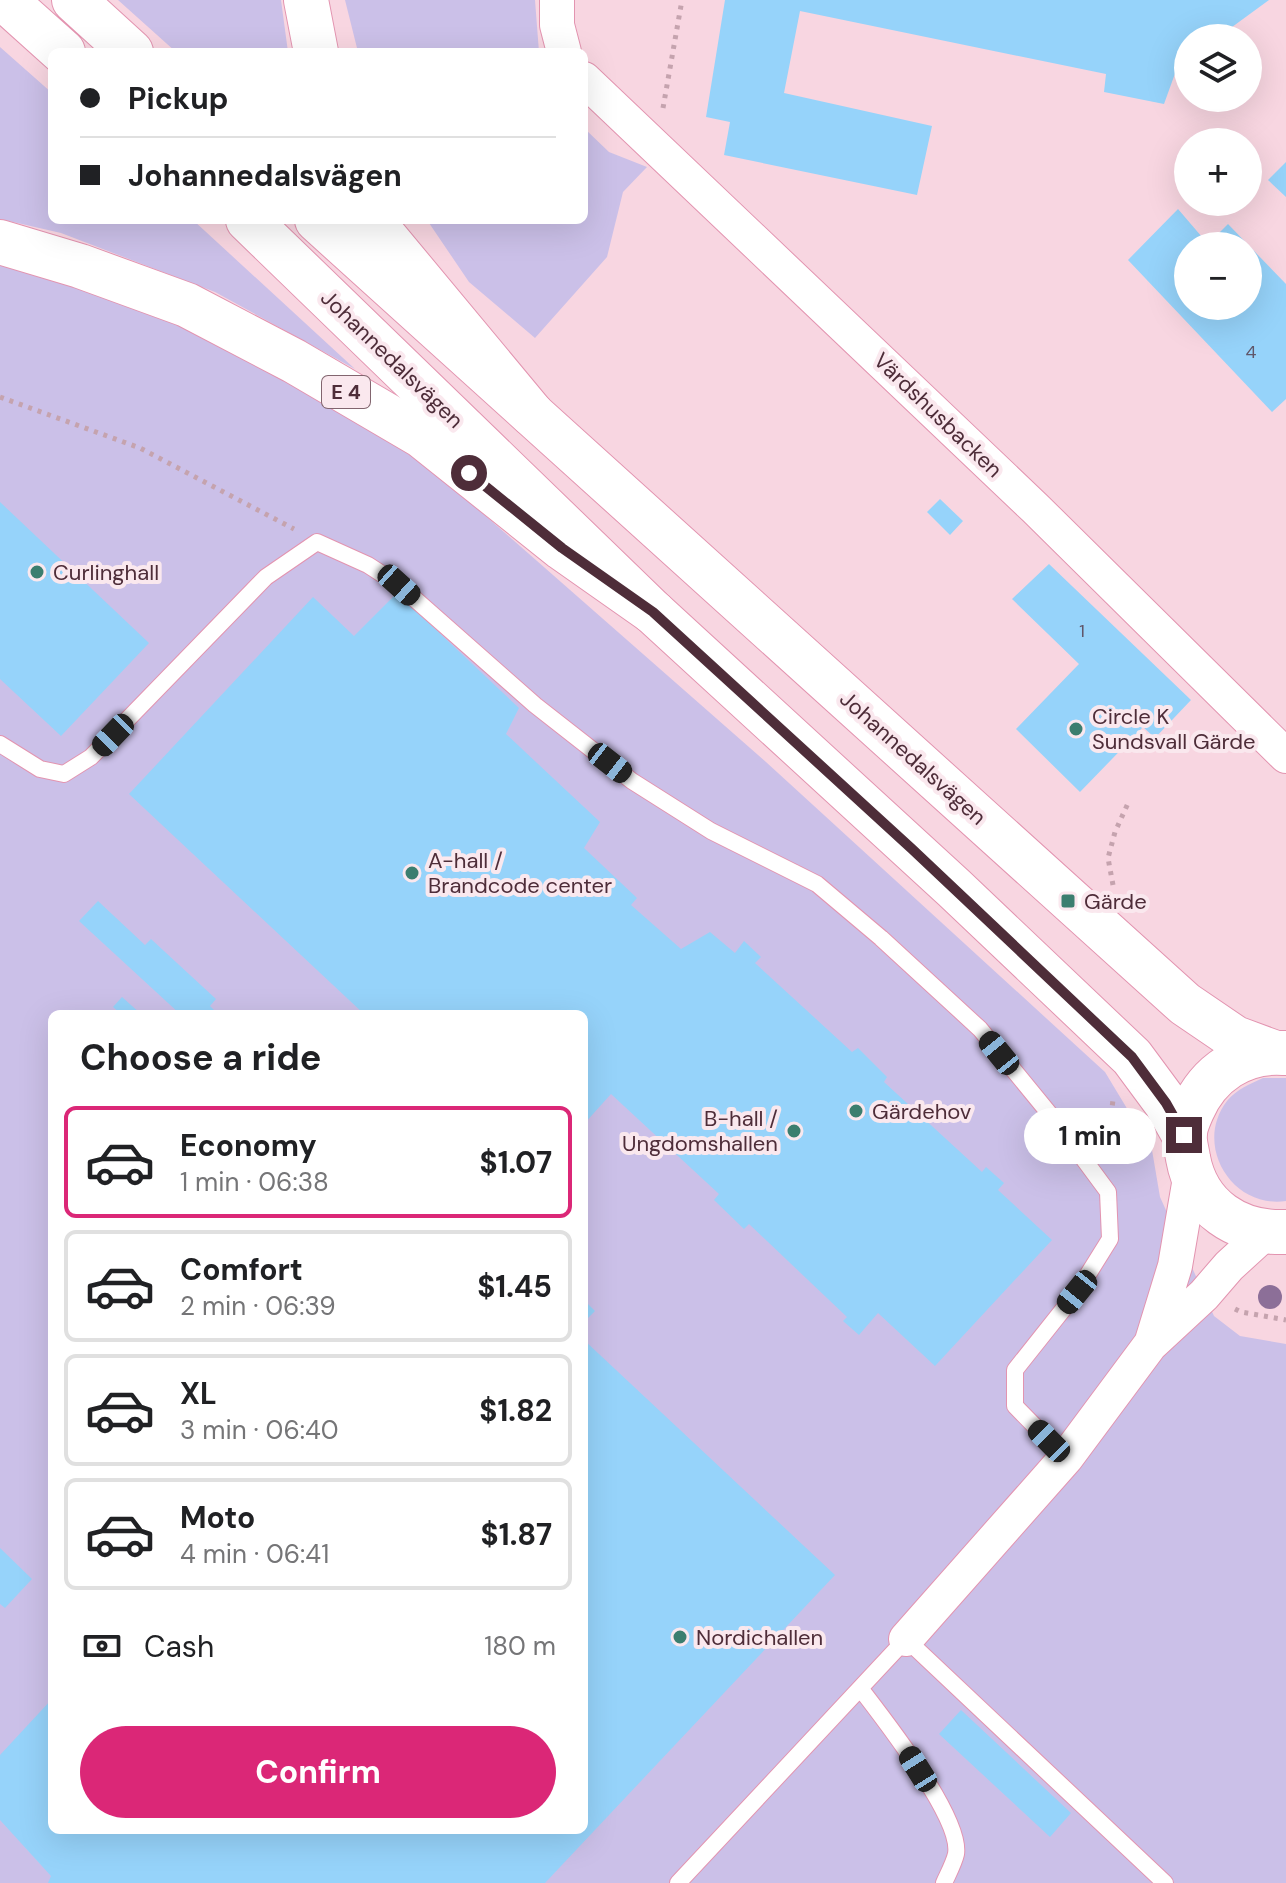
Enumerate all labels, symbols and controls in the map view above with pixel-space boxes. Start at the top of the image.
map controls [1174,24,1262,320]
button: layers [1174,24,1262,112]
text: Pickup [128,79,228,118]
button: + [1174,128,1262,216]
text: Johannedalsvägen [128,156,402,195]
button: − [1174,232,1262,320]
street label: Johannedalsvägen [314,283,470,435]
house number: 4 [1246,340,1257,364]
street label: Värdshusbacken [867,346,1009,484]
road number: E 4 [322,376,370,408]
route start [451,455,487,491]
place label: Curlinghall [53,558,159,587]
car [373,560,425,610]
marker: Curlinghall [28,563,46,581]
house number: 1 [1079,619,1085,643]
street label: Johannedalsvägen [834,684,992,832]
place label: Circle K Sundsvall Gärde [1092,702,1256,756]
car [88,709,138,761]
marker: Circle K Sundsvall Gärde [1067,720,1085,738]
car [584,739,636,787]
place label: A-hall / Brandcode center [428,846,612,900]
marker: A-hall / Brandcode center [403,864,421,882]
place label: Gärde [1084,887,1147,916]
marker: Gärde [1059,892,1077,910]
car [975,1027,1023,1079]
text: Choose a ride [80,1034,321,1081]
place label: Gärdehov [872,1097,972,1126]
marker: Gärdehov [847,1102,865,1120]
place label: B-hall / Ungdomshallen [622,1104,778,1158]
callout: 1 min [1024,1107,1156,1163]
route end [1166,1117,1202,1153]
text: 1 min [1058,1119,1122,1153]
marker: B-hall / Ungdomshallen [785,1122,803,1140]
icon: car [84,1126,156,1198]
text: Economy [180,1126,317,1165]
text: $1.07 [480,1143,552,1182]
text: 1 min · 06:38 [180,1165,329,1199]
icon: car [84,1250,156,1322]
text: Comfort [180,1250,303,1289]
car [1053,1266,1101,1318]
text: $1.45 [477,1267,552,1306]
text: 2 min · 06:39 [180,1289,336,1323]
icon: car [84,1374,156,1446]
text: XL [180,1374,217,1413]
text: $1.82 [479,1391,552,1430]
text: 3 min · 06:40 [180,1413,339,1447]
car [1024,1416,1074,1466]
icon: car [84,1498,156,1570]
text: Moto [180,1498,255,1537]
text: $1.87 [481,1515,552,1554]
text: 4 min · 06:41 [180,1537,329,1571]
place label: Nordichallen [696,1623,823,1652]
icon: cash [80,1624,124,1668]
text: Cash [144,1627,214,1666]
marker: Nordichallen [671,1628,689,1646]
text: 180 m [484,1629,556,1663]
button: Confirm [80,1726,556,1818]
car [895,1742,941,1796]

